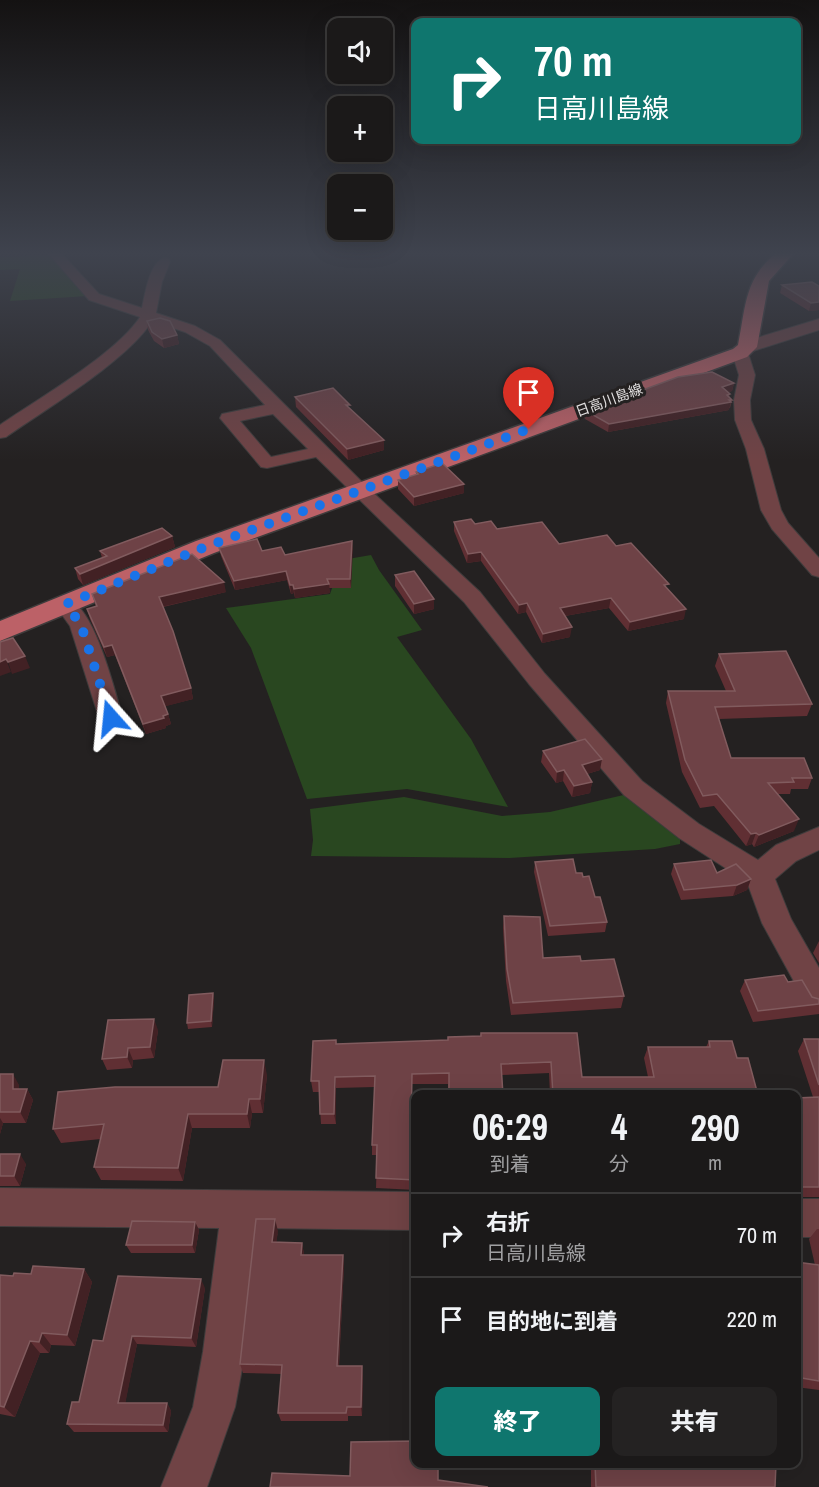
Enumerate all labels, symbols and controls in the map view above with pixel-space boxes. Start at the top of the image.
map controls [327,18,393,240]
button: sound [327,18,393,84]
text: 70 m [534,33,613,89]
icon: right [435,42,513,120]
text: 日高川島線 [534,90,669,126]
button: + [327,96,393,162]
button: − [327,174,393,240]
pin [503,367,554,429]
icon: arrive [512,376,545,409]
street label: 日高川島線 [573,380,645,420]
position arrow [79,686,143,750]
text: 06:29 [472,1103,548,1151]
text: 4 [611,1103,627,1151]
text: 290 [690,1104,740,1152]
text: m [708,1149,722,1176]
text: 到着 [490,1150,530,1177]
text: 分 [609,1150,629,1177]
text: 右折 [486,1207,530,1237]
icon: right [435,1219,468,1252]
text: 70 m [737,1220,777,1250]
text: 日高川島線 [486,1239,586,1266]
icon: arrive [435,1303,468,1336]
text: 220 m [727,1304,777,1334]
text: 目的地に到着 [486,1306,618,1336]
button: 終了 [435,1387,600,1456]
button: 共有 [612,1387,777,1456]

